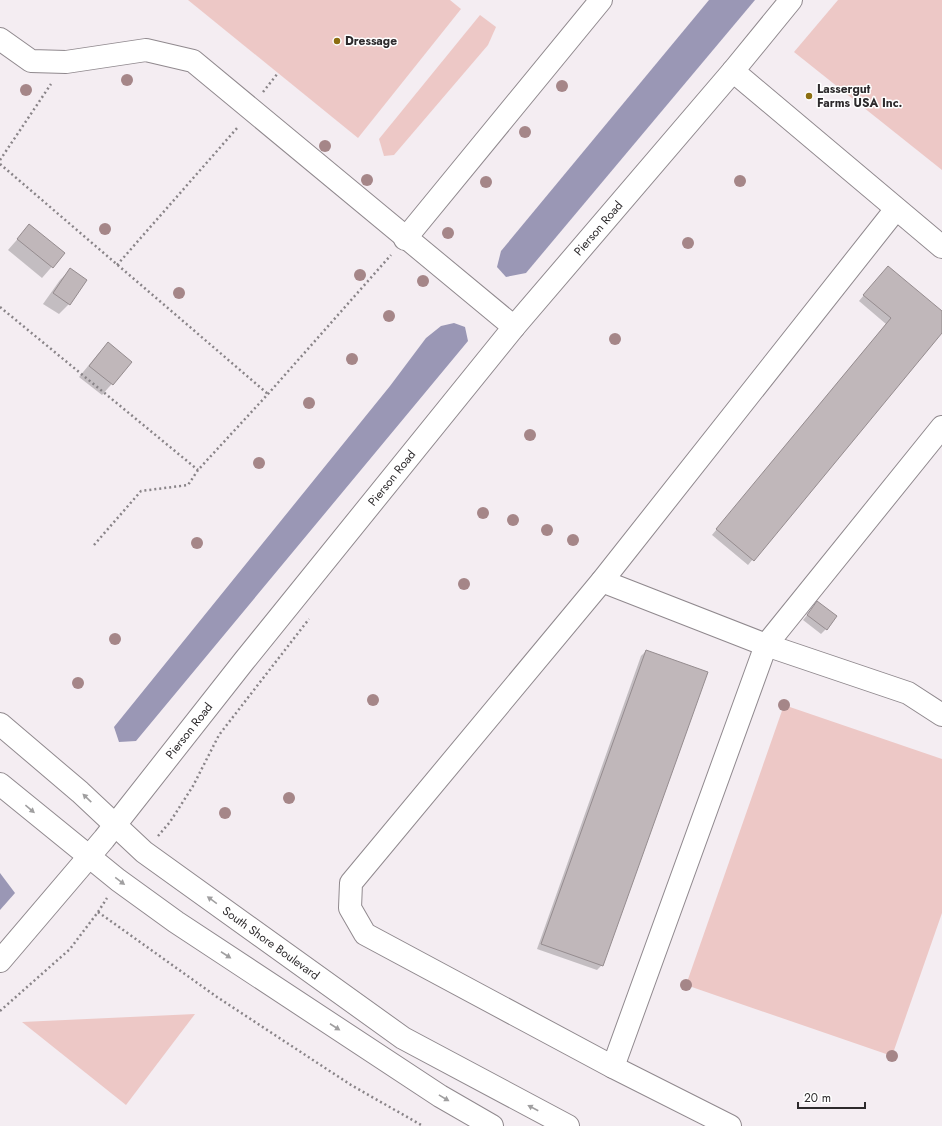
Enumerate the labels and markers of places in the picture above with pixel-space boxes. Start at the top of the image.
place label: Dressage [345,32,397,50]
marker: Dressage [332,36,342,46]
place label: Lassergut Farms USA Inc. [817,80,903,112]
marker: Lassergut Farms USA Inc. [804,91,814,101]

